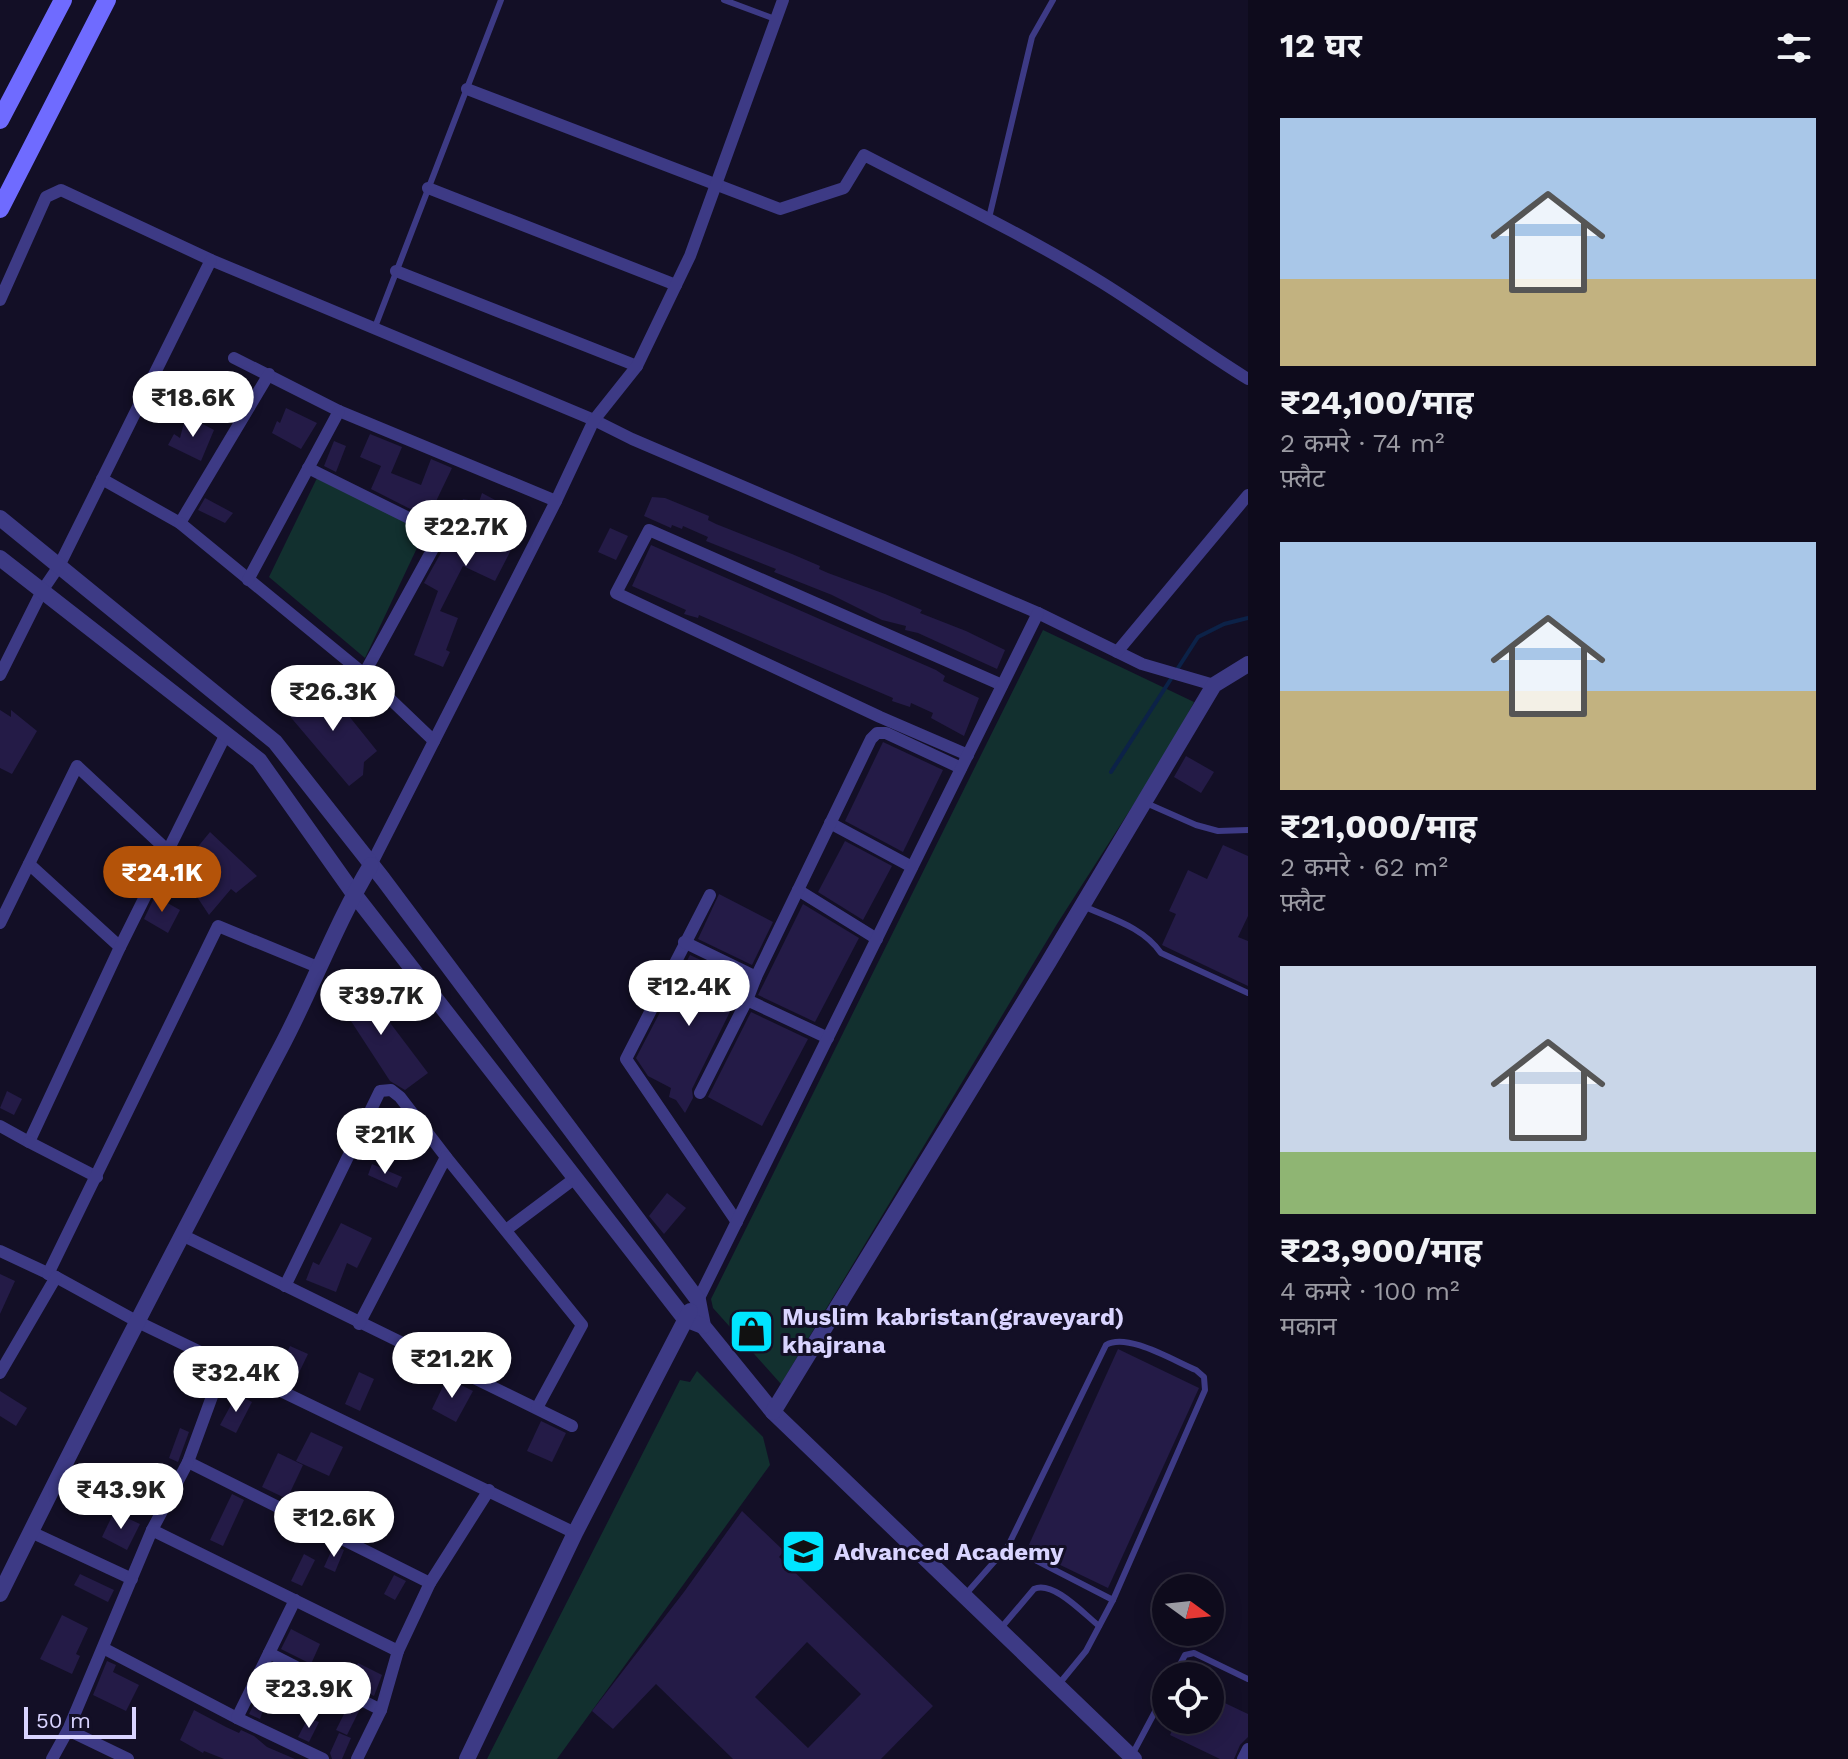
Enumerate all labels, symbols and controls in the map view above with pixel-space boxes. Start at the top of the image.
text: 12 घर [1280,25,1362,65]
icon: filters [1772,26,1816,70]
icon: home [1476,170,1620,314]
pin: ₹18.6K [128,371,258,439]
text: ₹18.6K [151,382,235,412]
text: ₹24,100/माह [1280,382,1474,422]
text: 2 कमरे · 74 m² [1280,428,1445,458]
text: फ़्लैट [1280,463,1325,493]
pin: ₹22.7K [401,500,531,568]
text: ₹22.7K [423,511,509,541]
icon: home [1476,594,1620,738]
pin: ₹26.3K [268,665,398,733]
text: ₹26.3K [289,676,377,706]
text: ₹21,000/माह [1280,806,1477,846]
pin: ₹24.1K [97,846,227,914]
text: 2 कमरे · 62 m² [1280,852,1448,882]
text: ₹24.1K [121,857,203,887]
text: फ़्लैट [1280,887,1325,917]
pin: ₹12.4K [624,960,754,1028]
pin: ₹39.7K [316,969,446,1037]
text: ₹12.4K [647,971,731,1001]
text: ₹39.7K [338,980,424,1010]
icon: home [1476,1018,1620,1162]
pin: ₹21K [338,1108,432,1176]
text: ₹21K [355,1119,415,1149]
text: ₹23,900/माह [1280,1230,1482,1270]
text: 4 कमरे · 100 m² [1280,1276,1460,1306]
place label: Muslim kabristan(graveyard) khajrana [782,1303,1124,1359]
shop icon: Muslim kabristan(graveyard) khajrana [727,1307,775,1355]
text: मकान [1280,1311,1337,1341]
pin: ₹21.2K [387,1332,517,1400]
text: ₹21.2K [410,1343,494,1373]
pin: ₹32.4K [171,1346,301,1414]
text: ₹32.4K [192,1357,280,1387]
pin: ₹43.9K [56,1463,186,1531]
text: ₹43.9K [76,1474,166,1504]
pin: ₹12.6K [269,1491,399,1559]
text: ₹12.6K [292,1502,376,1532]
school or university icon: Advanced Academy [779,1528,827,1576]
place label: Advanced Academy [834,1538,1064,1566]
north arrow [1152,1574,1224,1646]
map controls [1152,1574,1224,1734]
pin: ₹23.9K [244,1662,374,1730]
button: locate [1152,1662,1224,1734]
text: ₹23.9K [265,1673,353,1703]
scale bar [24,1703,136,1739]
text: 50 m [36,1708,91,1733]

